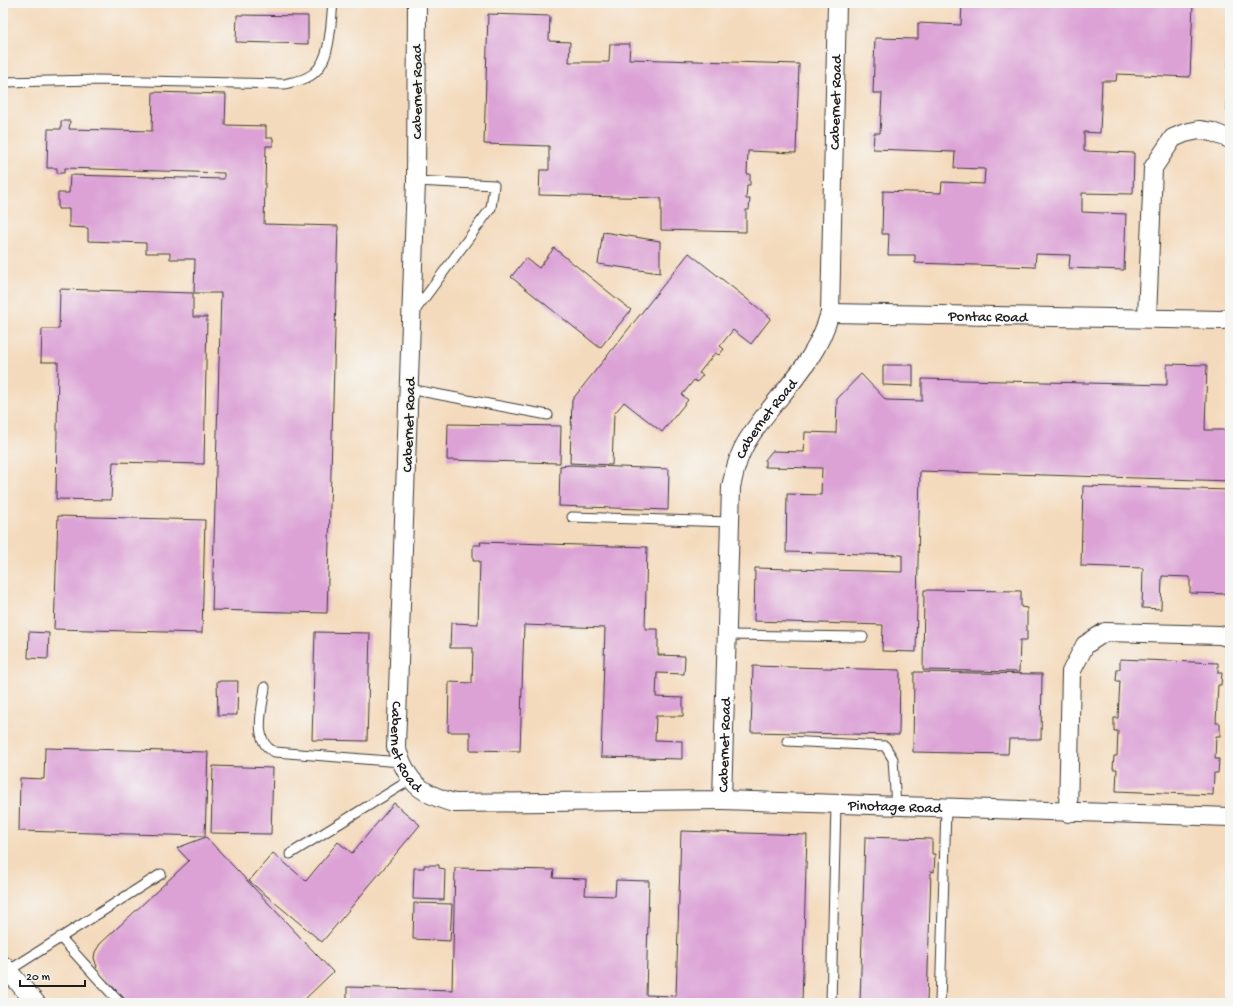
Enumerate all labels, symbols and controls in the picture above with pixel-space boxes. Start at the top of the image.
street label: Cabernet Road [409,43,427,139]
street label: Cabernet Road [827,54,847,150]
street label: Pontac Road [947,308,1029,328]
street label: Cabernet Road [733,375,803,462]
street label: Cabernet Road [399,376,421,473]
street label: Cabernet Road [715,696,736,793]
street label: Cabernet Road [385,701,426,798]
street label: Pinotage Road [847,797,943,818]
scale bar [20,962,85,988]
text: 20 m [26,971,51,985]

